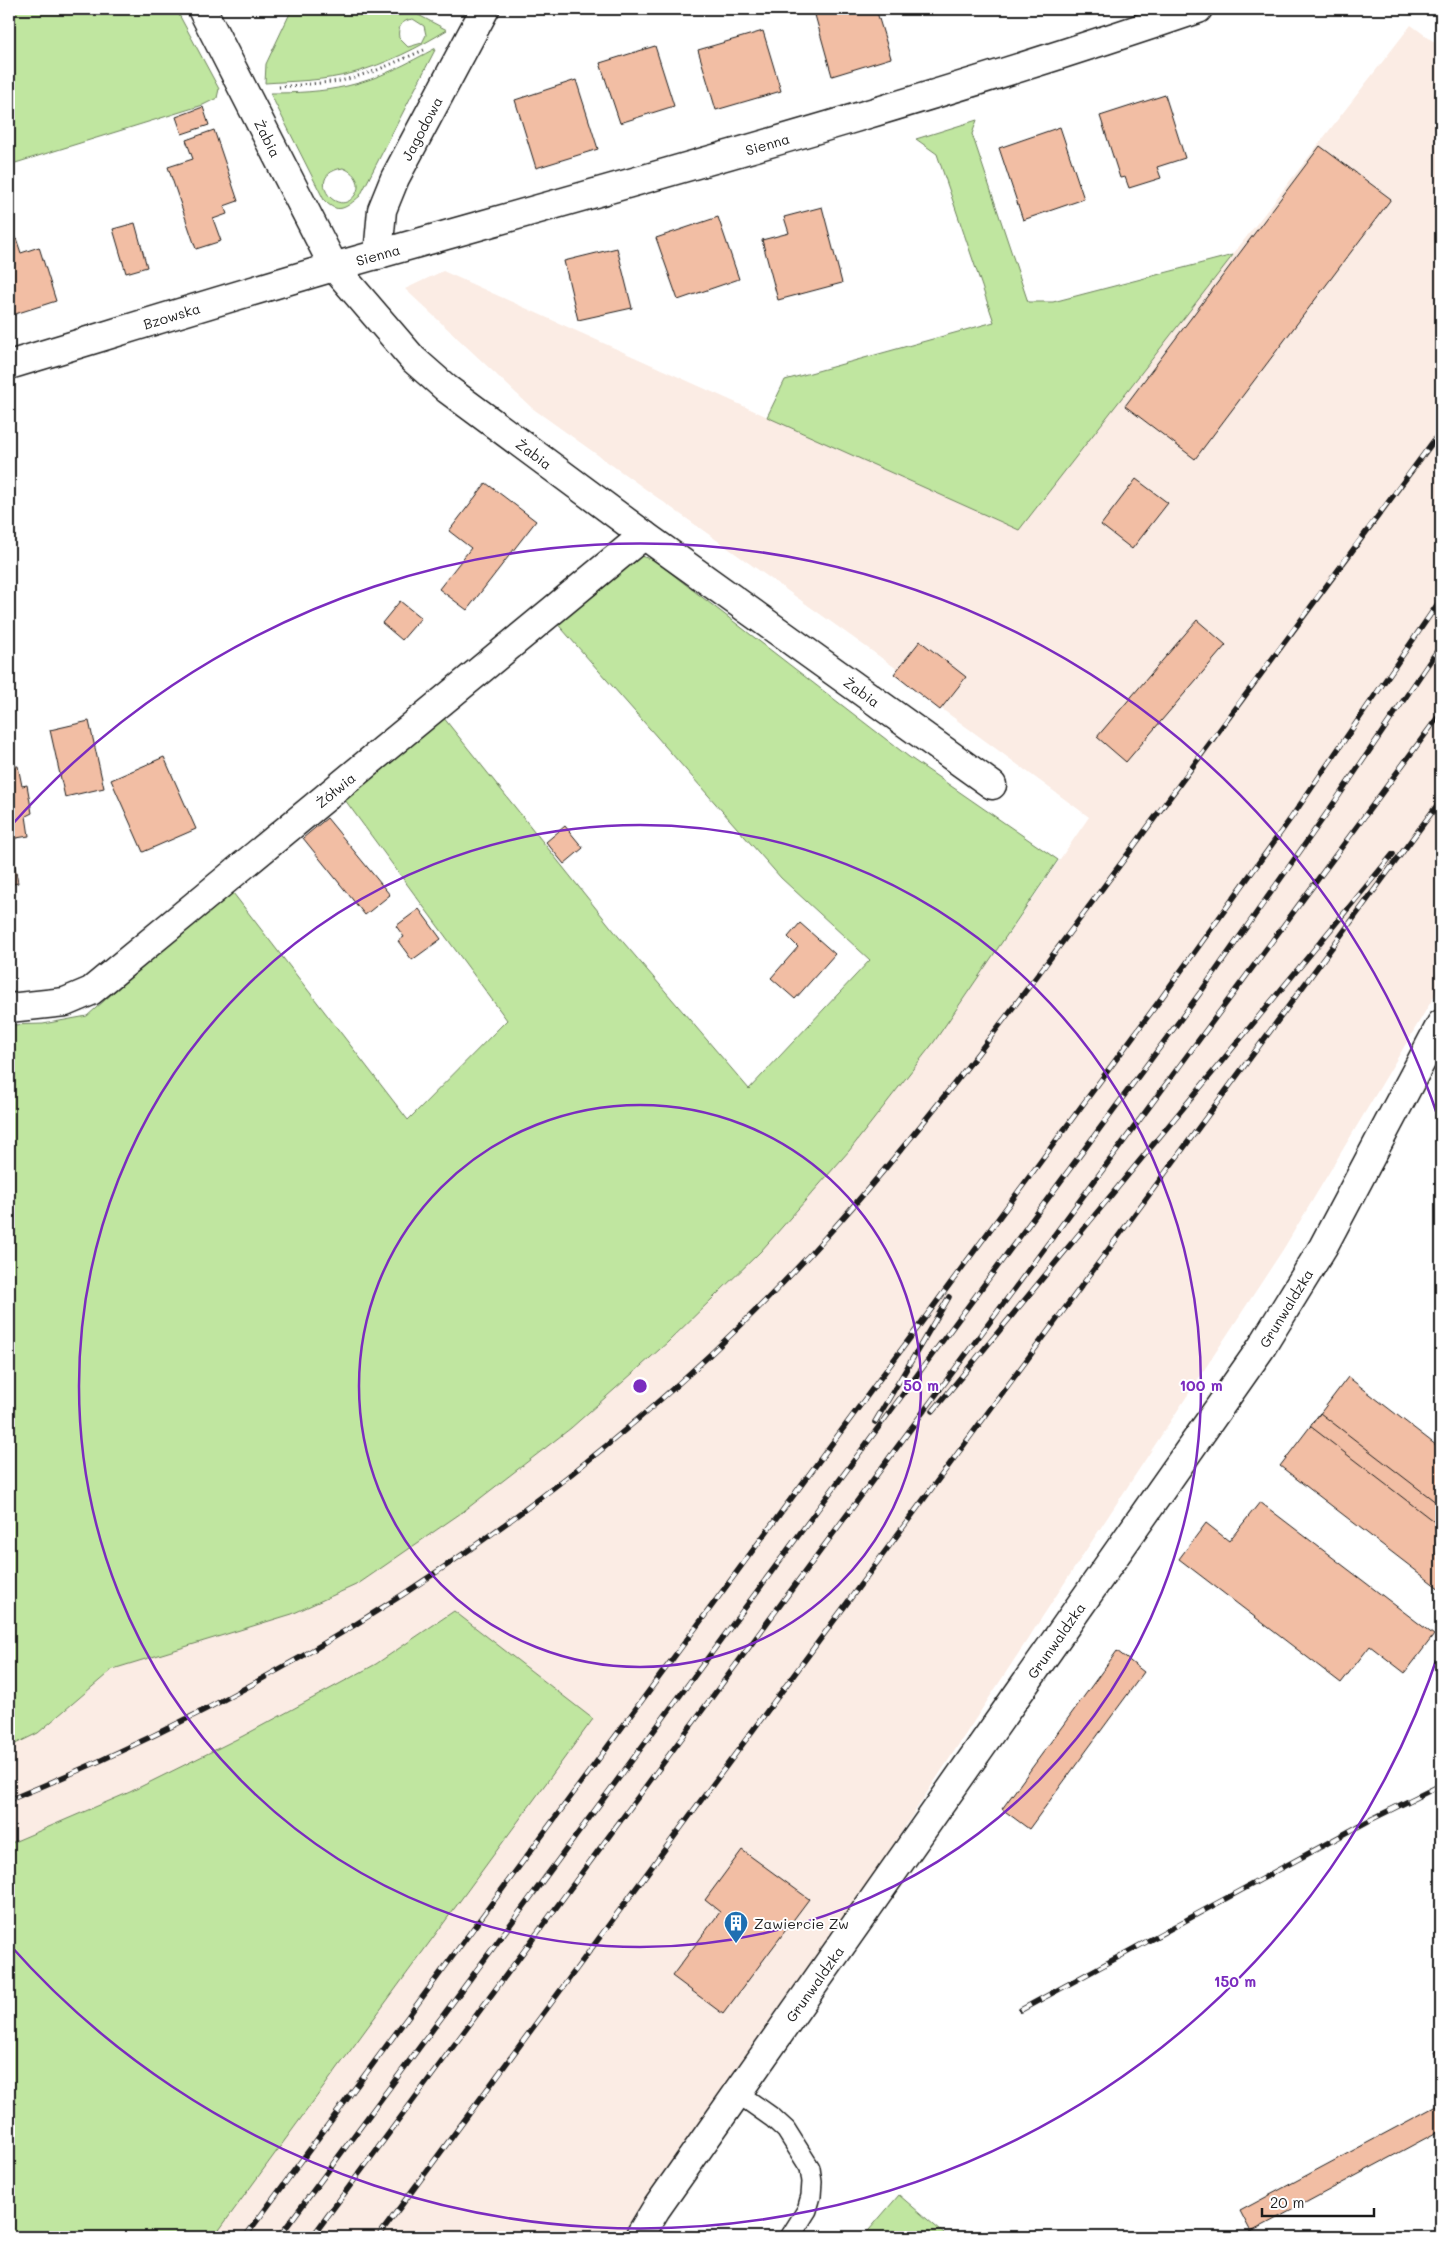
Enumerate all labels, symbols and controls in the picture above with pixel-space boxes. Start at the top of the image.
street label: Jagodowa [397,93,446,164]
street label: Żabia [250,116,286,160]
street label: Sienna [743,128,792,159]
street label: Sienna [353,239,402,270]
street label: Bzowska [141,298,202,333]
street label: Żabia [512,434,556,473]
street label: Żabia [840,672,884,711]
street label: Żółwia [311,768,359,812]
street label: Grunwaldzka [1254,1265,1317,1351]
text: 50 m [903,1375,939,1395]
text: 100 m [1179,1375,1223,1395]
centre of rings [631,1377,649,1395]
street label: Grunwaldzka [1022,1598,1089,1682]
building icon: Zawiercie Zw [723,1910,749,1944]
place label: Zawiercie Zw [754,1914,849,1933]
street label: Grunwaldzka [781,1942,848,2026]
text: 150 m [1214,1971,1256,1991]
scale bar [1262,2186,1375,2218]
text: 20 m [1270,2192,1304,2212]

